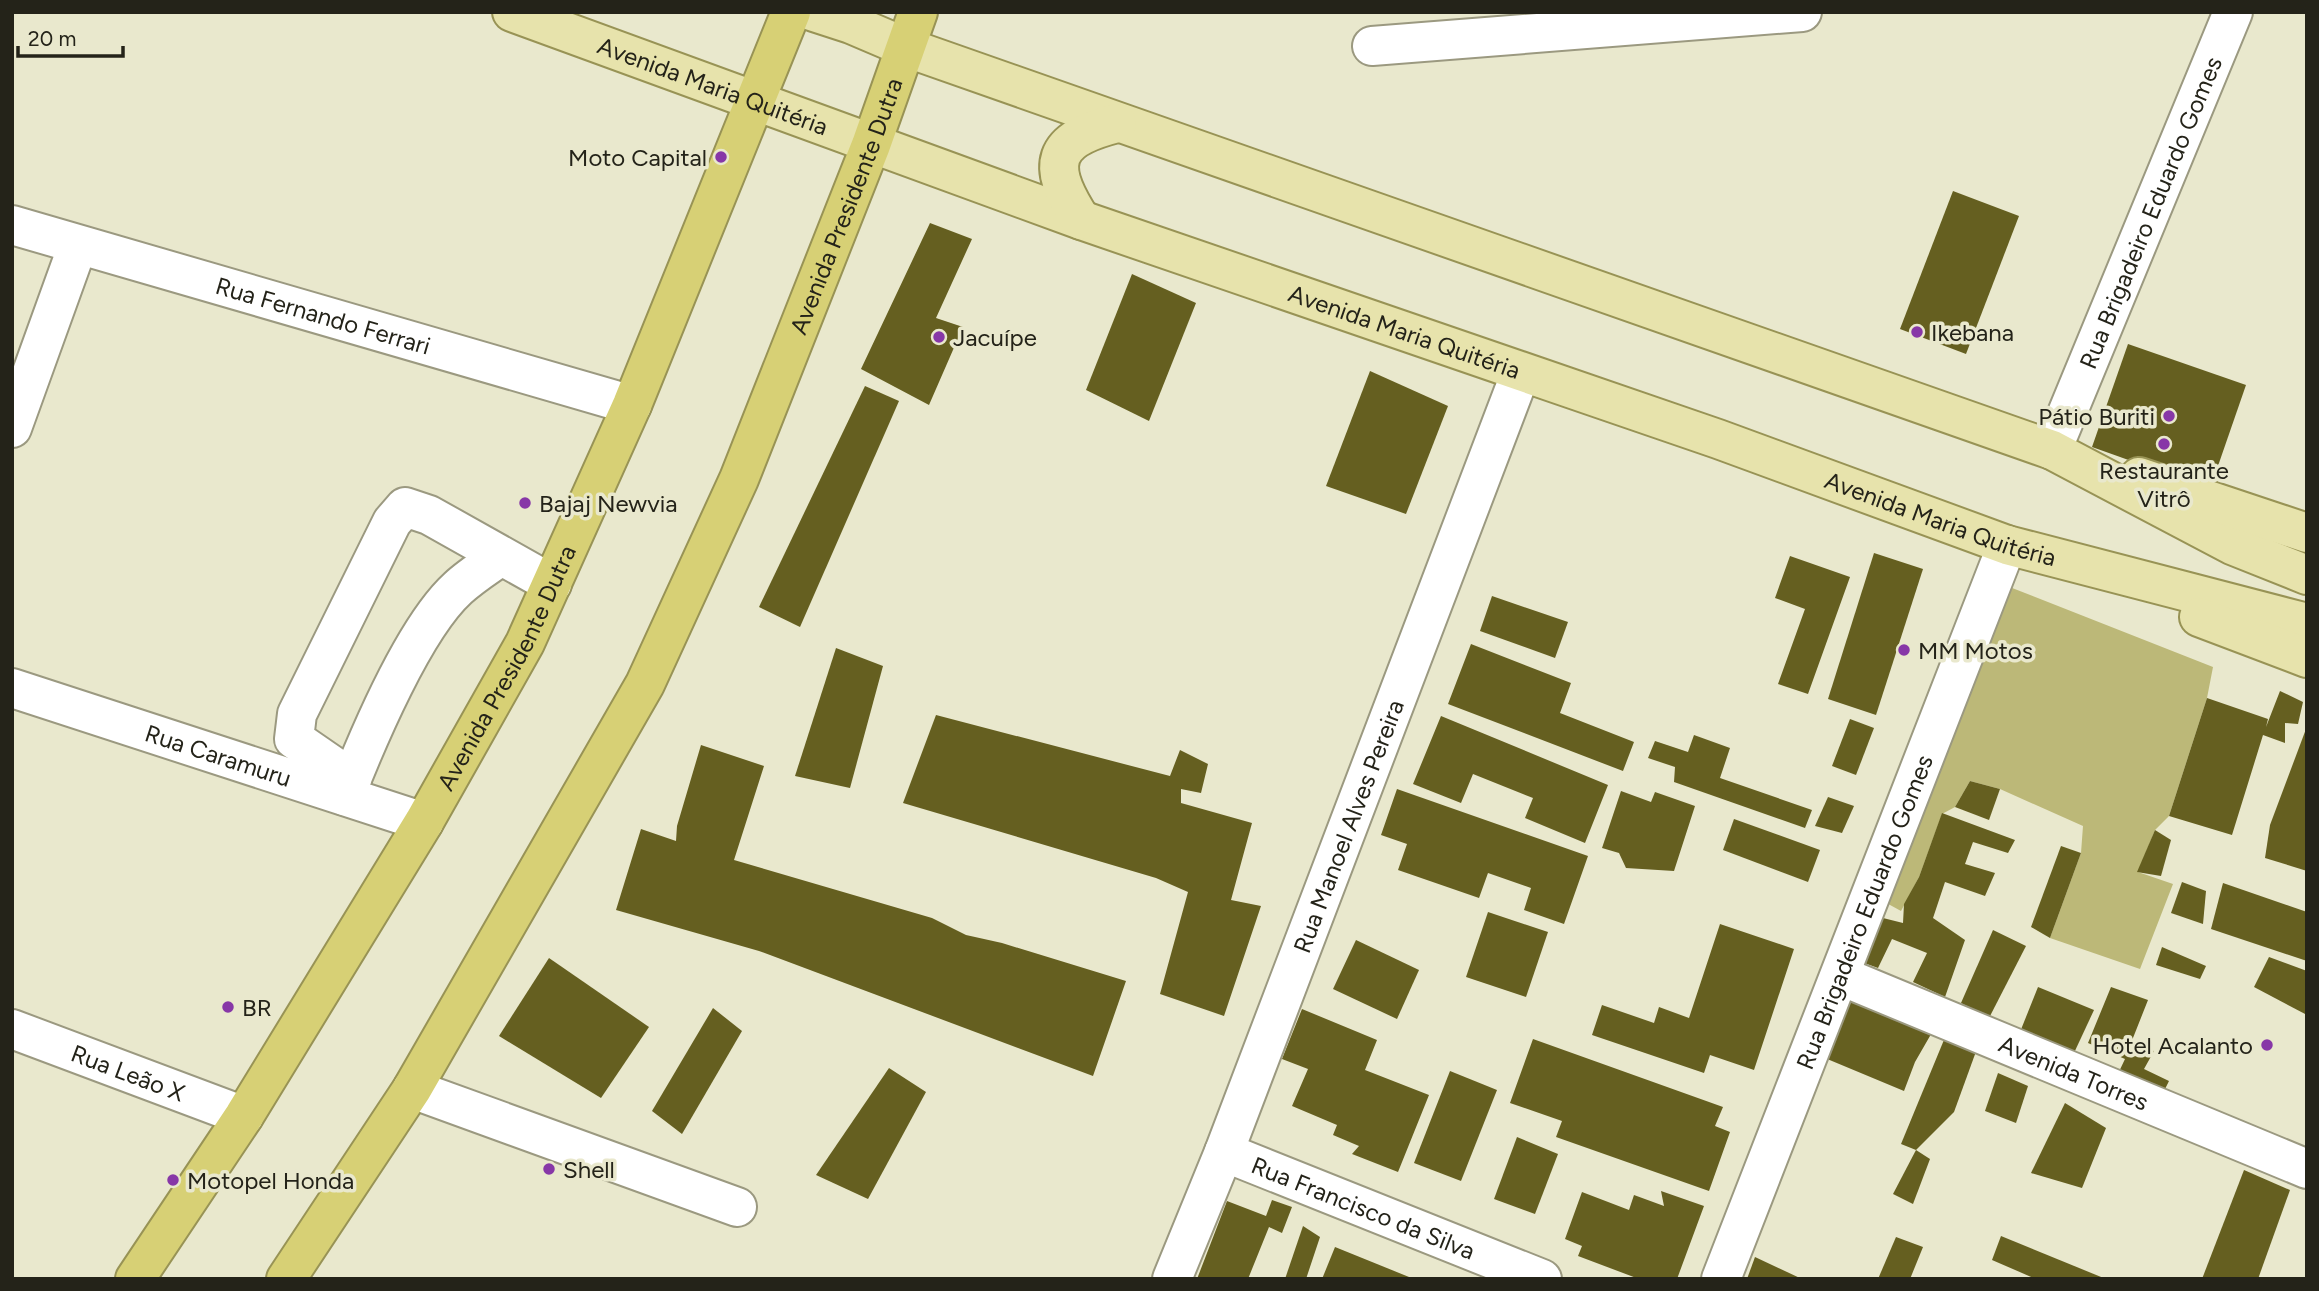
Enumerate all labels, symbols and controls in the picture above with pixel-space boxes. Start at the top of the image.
scale bar [18,14,122,58]
text: 20 m [28,26,76,51]
street label: Avenida Maria Quitéria [594,30,832,141]
street label: Rua Brigadeiro Eduardo Gomes [2073,52,2228,373]
street label: Avenida Presidente Dutra [783,74,908,338]
place label: Moto Capital [568,143,707,172]
marker: Moto Capital [713,149,729,165]
street label: Rua Fernando Ferrari [213,270,434,360]
street label: Avenida Maria Quitéria [1285,278,1524,384]
place label: Ikebana [1931,318,2014,347]
place label: Jacuípe [953,323,1037,352]
marker: Ikebana [1909,324,1925,340]
marker: Jacuípe [931,329,947,345]
place label: Pátio Buriti [2038,402,2155,431]
marker: Pátio Buriti [2161,408,2177,424]
marker: Restaurante Vitrô [2156,436,2172,452]
place label: Restaurante Vitrô [2099,456,2229,513]
street label: Avenida Maria Quitéria [1821,465,2059,572]
place label: Bajaj Newvia [539,489,677,518]
marker: Bajaj Newvia [517,495,533,511]
street label: Avenida Presidente Dutra [431,541,582,795]
place label: MM Motos [1918,636,2033,665]
marker: MM Motos [1896,642,1912,658]
street label: Rua Manoel Alves Pereira [1287,695,1409,957]
street label: Rua Caramuru [142,718,295,792]
street label: Rua Brigadeiro Eduardo Gomes [1790,751,1938,1073]
place label: BR [242,993,272,1022]
marker: BR [220,999,236,1015]
street label: Avenida Torres [1995,1029,2153,1116]
place label: Hotel Acalanto [2093,1031,2253,1060]
marker: Hotel Acalanto [2259,1037,2275,1053]
street label: Rua Leão X [67,1038,189,1107]
street label: Rua Francisco da Silva [1247,1150,1479,1265]
place label: Shell [563,1155,615,1184]
marker: Shell [541,1161,557,1177]
place label: Motopel Honda [187,1166,354,1195]
marker: Motopel Honda [165,1172,181,1188]

